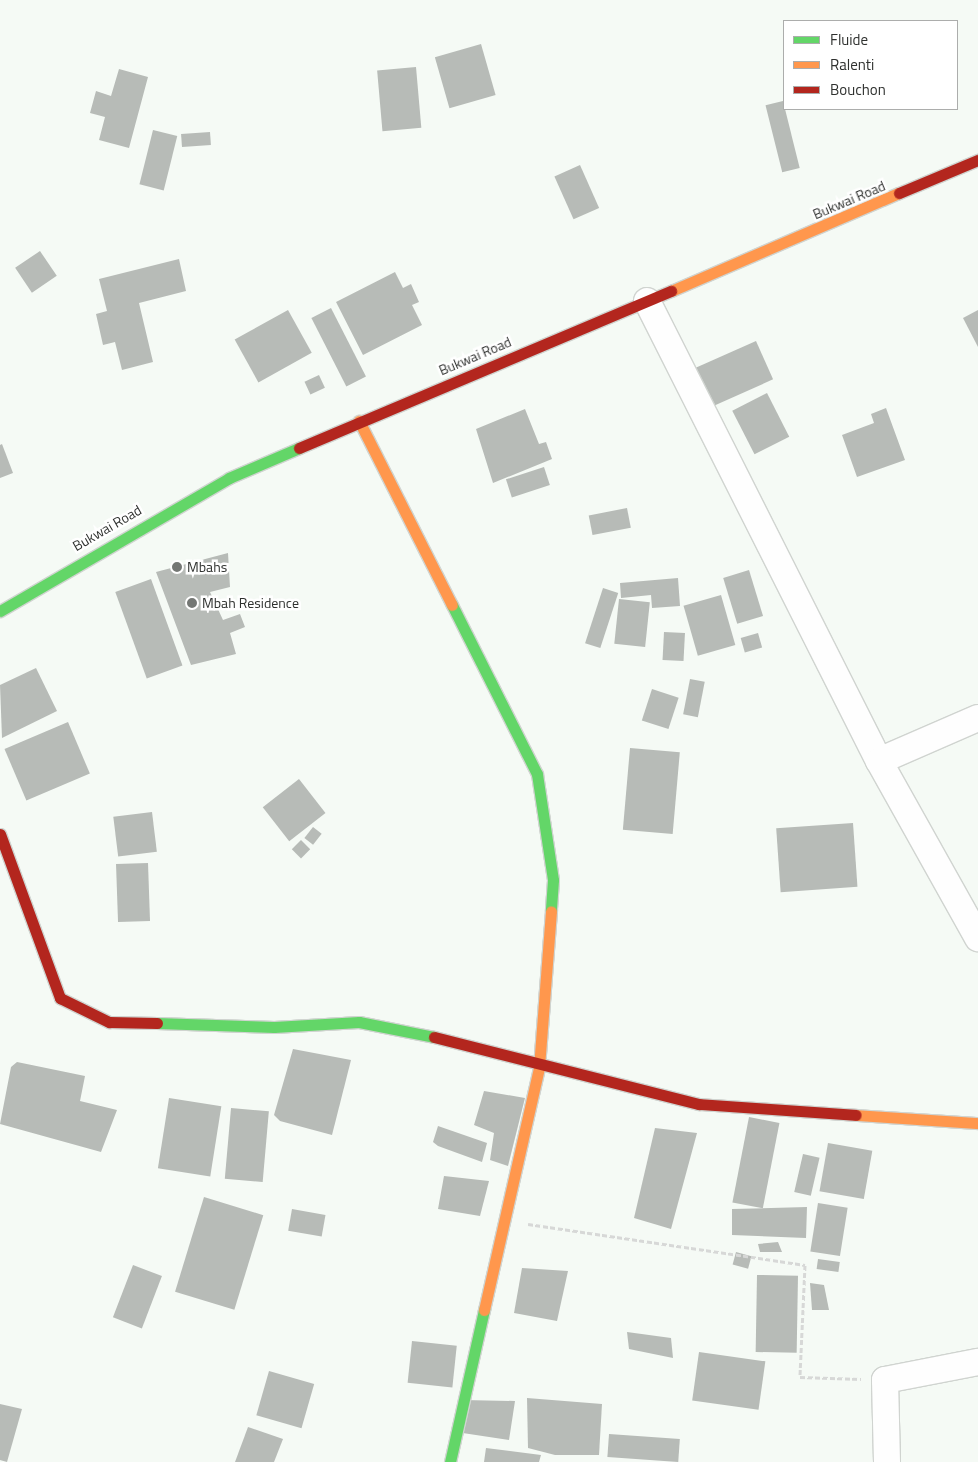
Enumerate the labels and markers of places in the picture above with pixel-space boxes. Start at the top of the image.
place label: Mbahs [187,559,227,575]
marker: Mbahs [171,561,183,573]
place label: Mbah Residence [202,595,299,611]
marker: Mbah Residence [186,597,198,609]

